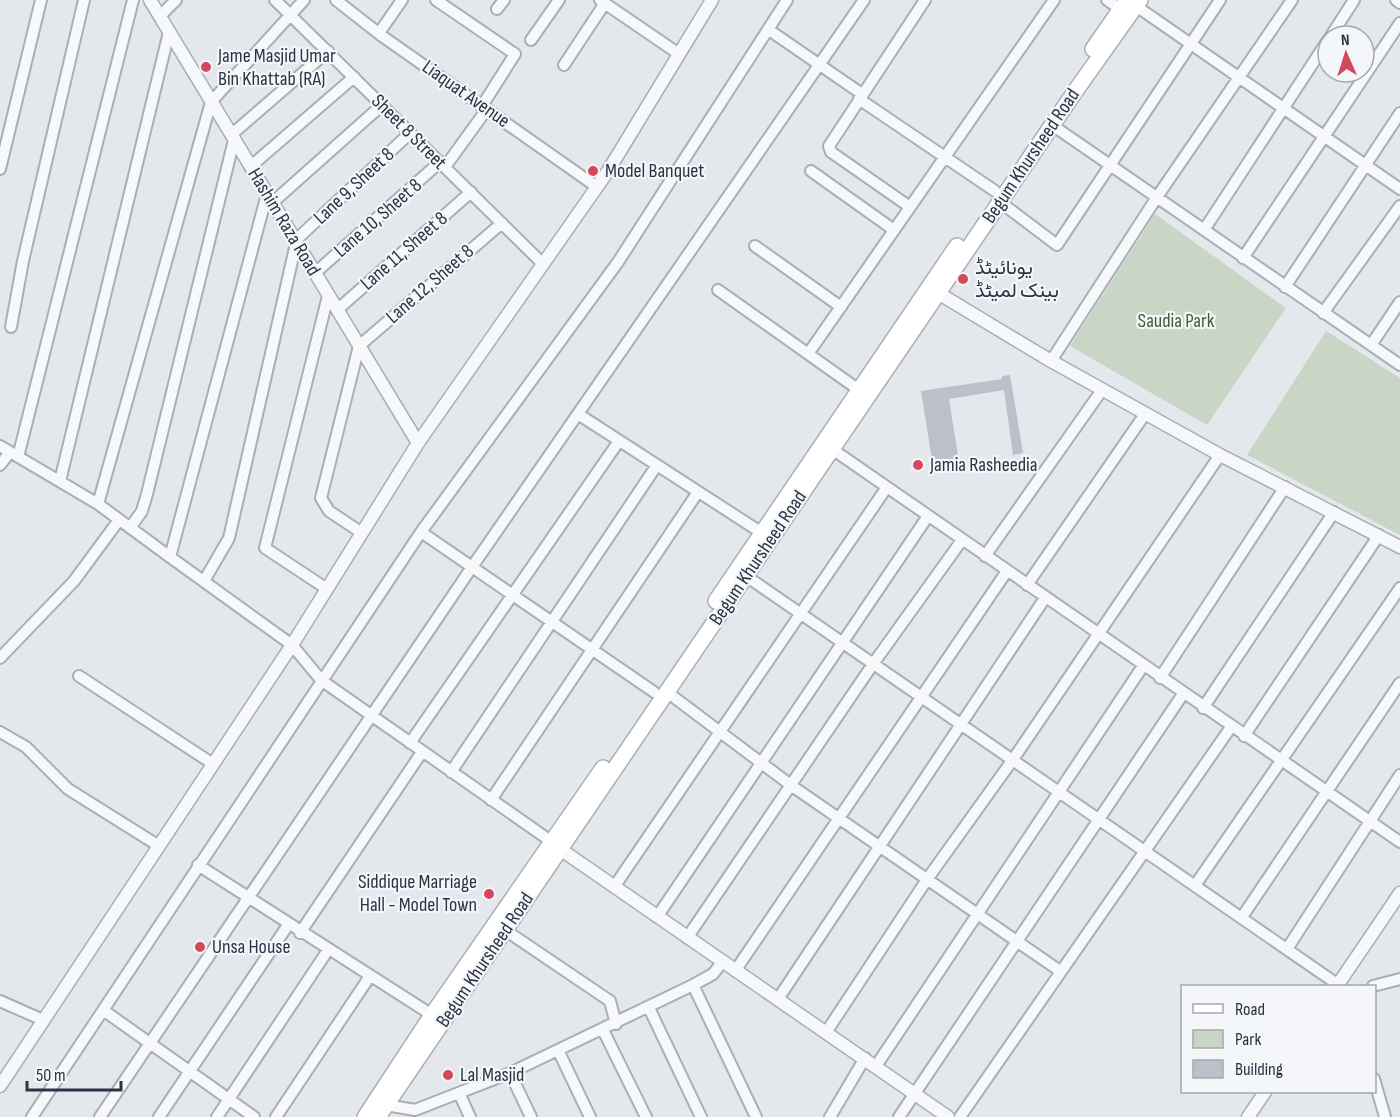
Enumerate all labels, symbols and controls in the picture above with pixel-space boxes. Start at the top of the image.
north arrow [1316,24,1376,84]
text: N [1341,31,1350,50]
place label: Jame Masjid Umar Bin Khattab (RA) [217,44,336,91]
street label: Liaquat Avenue [418,55,514,133]
marker: Jame Masjid Umar Bin Khattab (RA) [199,60,213,74]
street label: Begum Khursheed Road [977,84,1085,228]
street label: Sheet 8 Street [366,89,452,175]
street label: Lane 9, Sheet 8 [309,143,399,229]
place label: Model Banquet [605,159,704,183]
street label: Hashim Raza Road [242,164,326,280]
marker: Model Banquet [586,164,600,178]
street label: Lane 10, Sheet 8 [329,173,427,263]
street label: Lane 11, Sheet 8 [356,207,452,295]
street label: Lane 12, Sheet 8 [381,239,479,329]
place label: یونائیٹڈ بینک لمیٹڈ [975,256,1059,303]
marker: یونائیٹڈ بینک لمیٹڈ [956,272,970,286]
park label: Saudia Park [1138,309,1215,333]
place label: Jamia Rasheedia [929,453,1038,477]
marker: Jamia Rasheedia [911,458,925,472]
street label: Begum Khursheed Road [704,486,812,630]
place label: Siddique Marriage Hall - Model Town [358,870,477,917]
marker: Siddique Marriage Hall - Model Town [482,887,496,901]
street label: Begum Khursheed Road [431,888,539,1032]
place label: Unsa House [212,935,290,959]
marker: Unsa House [193,940,207,954]
legend [1181,985,1376,1093]
text: Road [1235,999,1265,1020]
text: Park [1235,1029,1261,1050]
scale bar [27,1054,122,1092]
text: Building [1235,1059,1283,1080]
place label: Lal Masjid [460,1063,524,1087]
text: 50 m [36,1065,66,1086]
marker: Lal Masjid [441,1068,455,1082]

